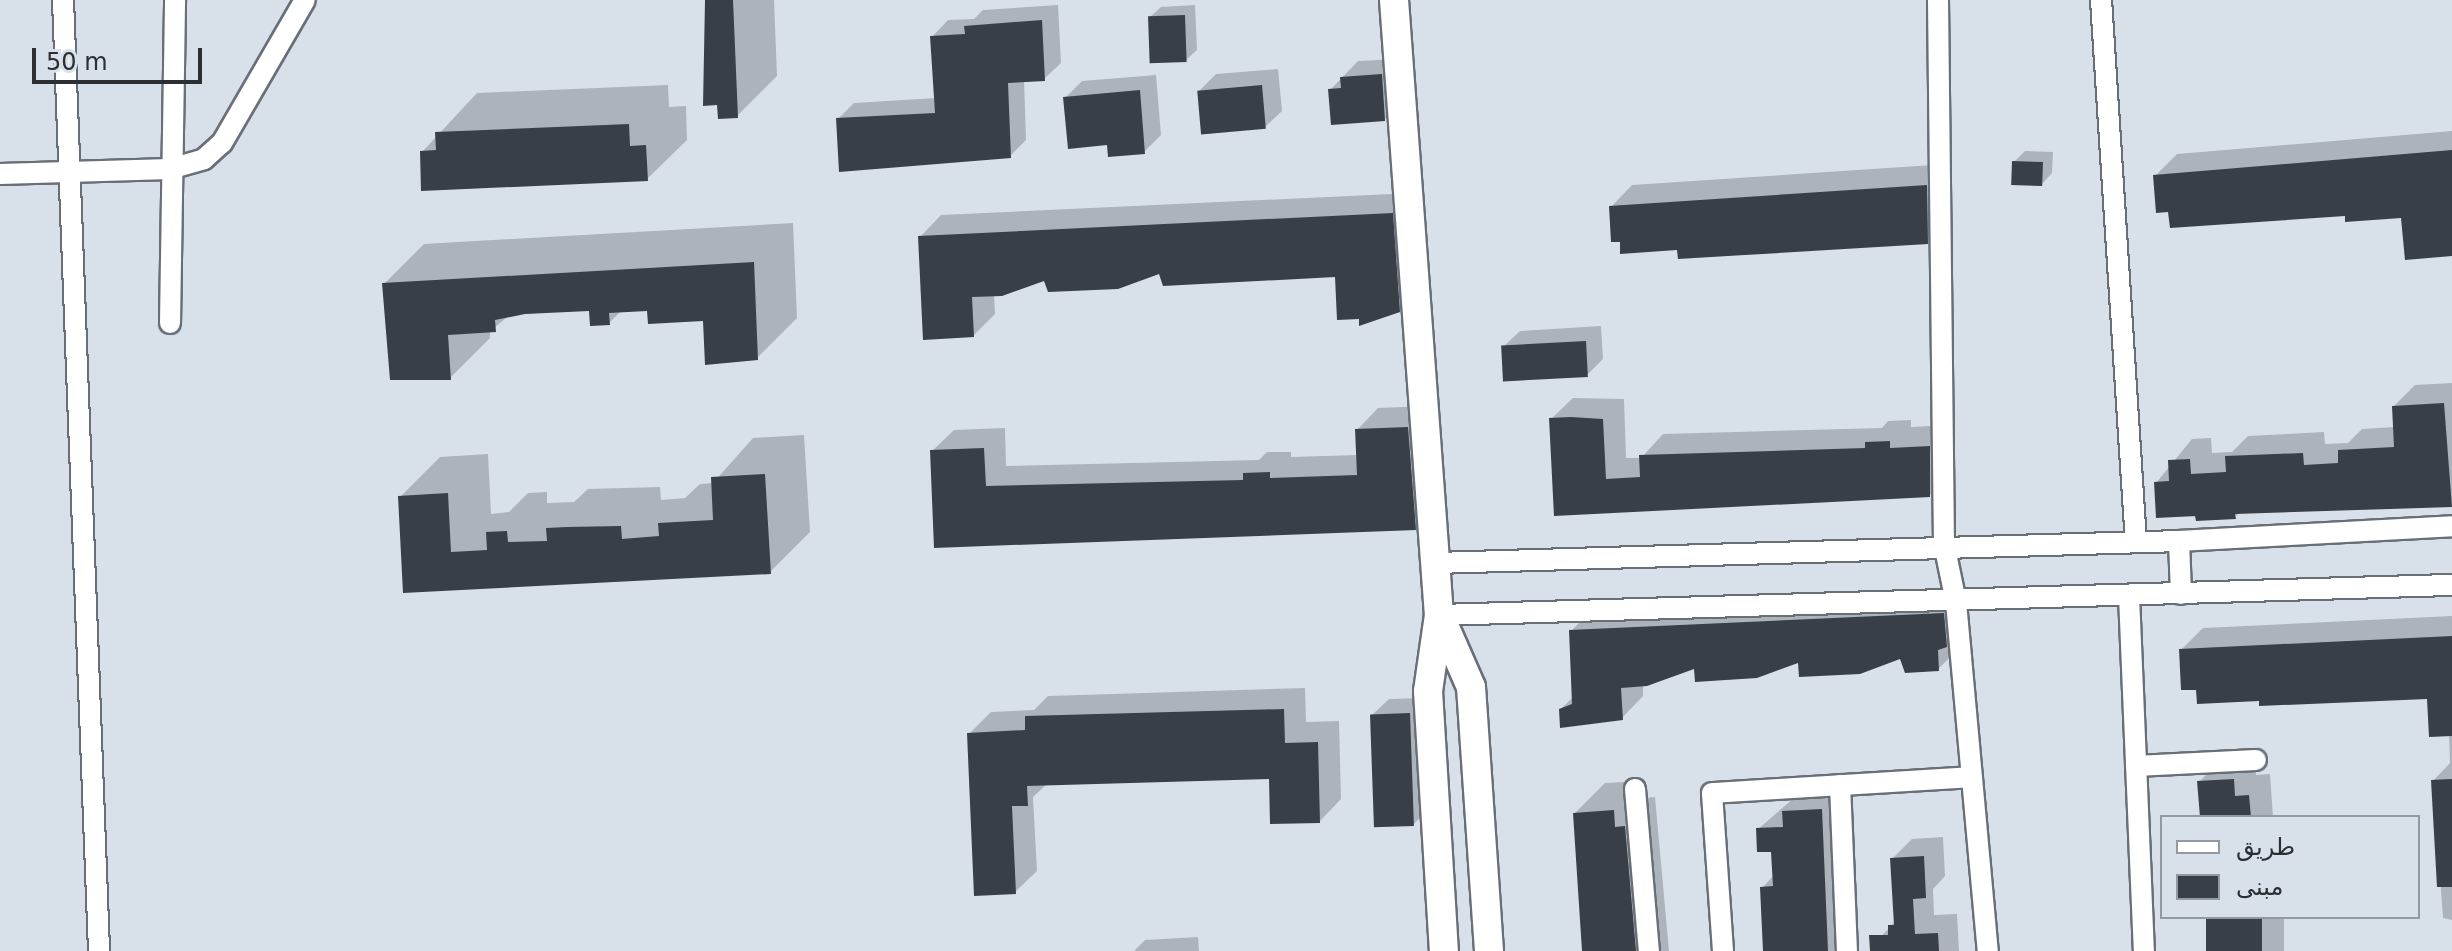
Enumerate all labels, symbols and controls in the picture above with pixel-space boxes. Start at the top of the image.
scale bar [36,32,206,82]
text: 50 m [46,48,108,76]
legend [2160,815,2420,919]
text: طريق [2236,833,2295,861]
text: مبنى [2236,873,2283,901]

